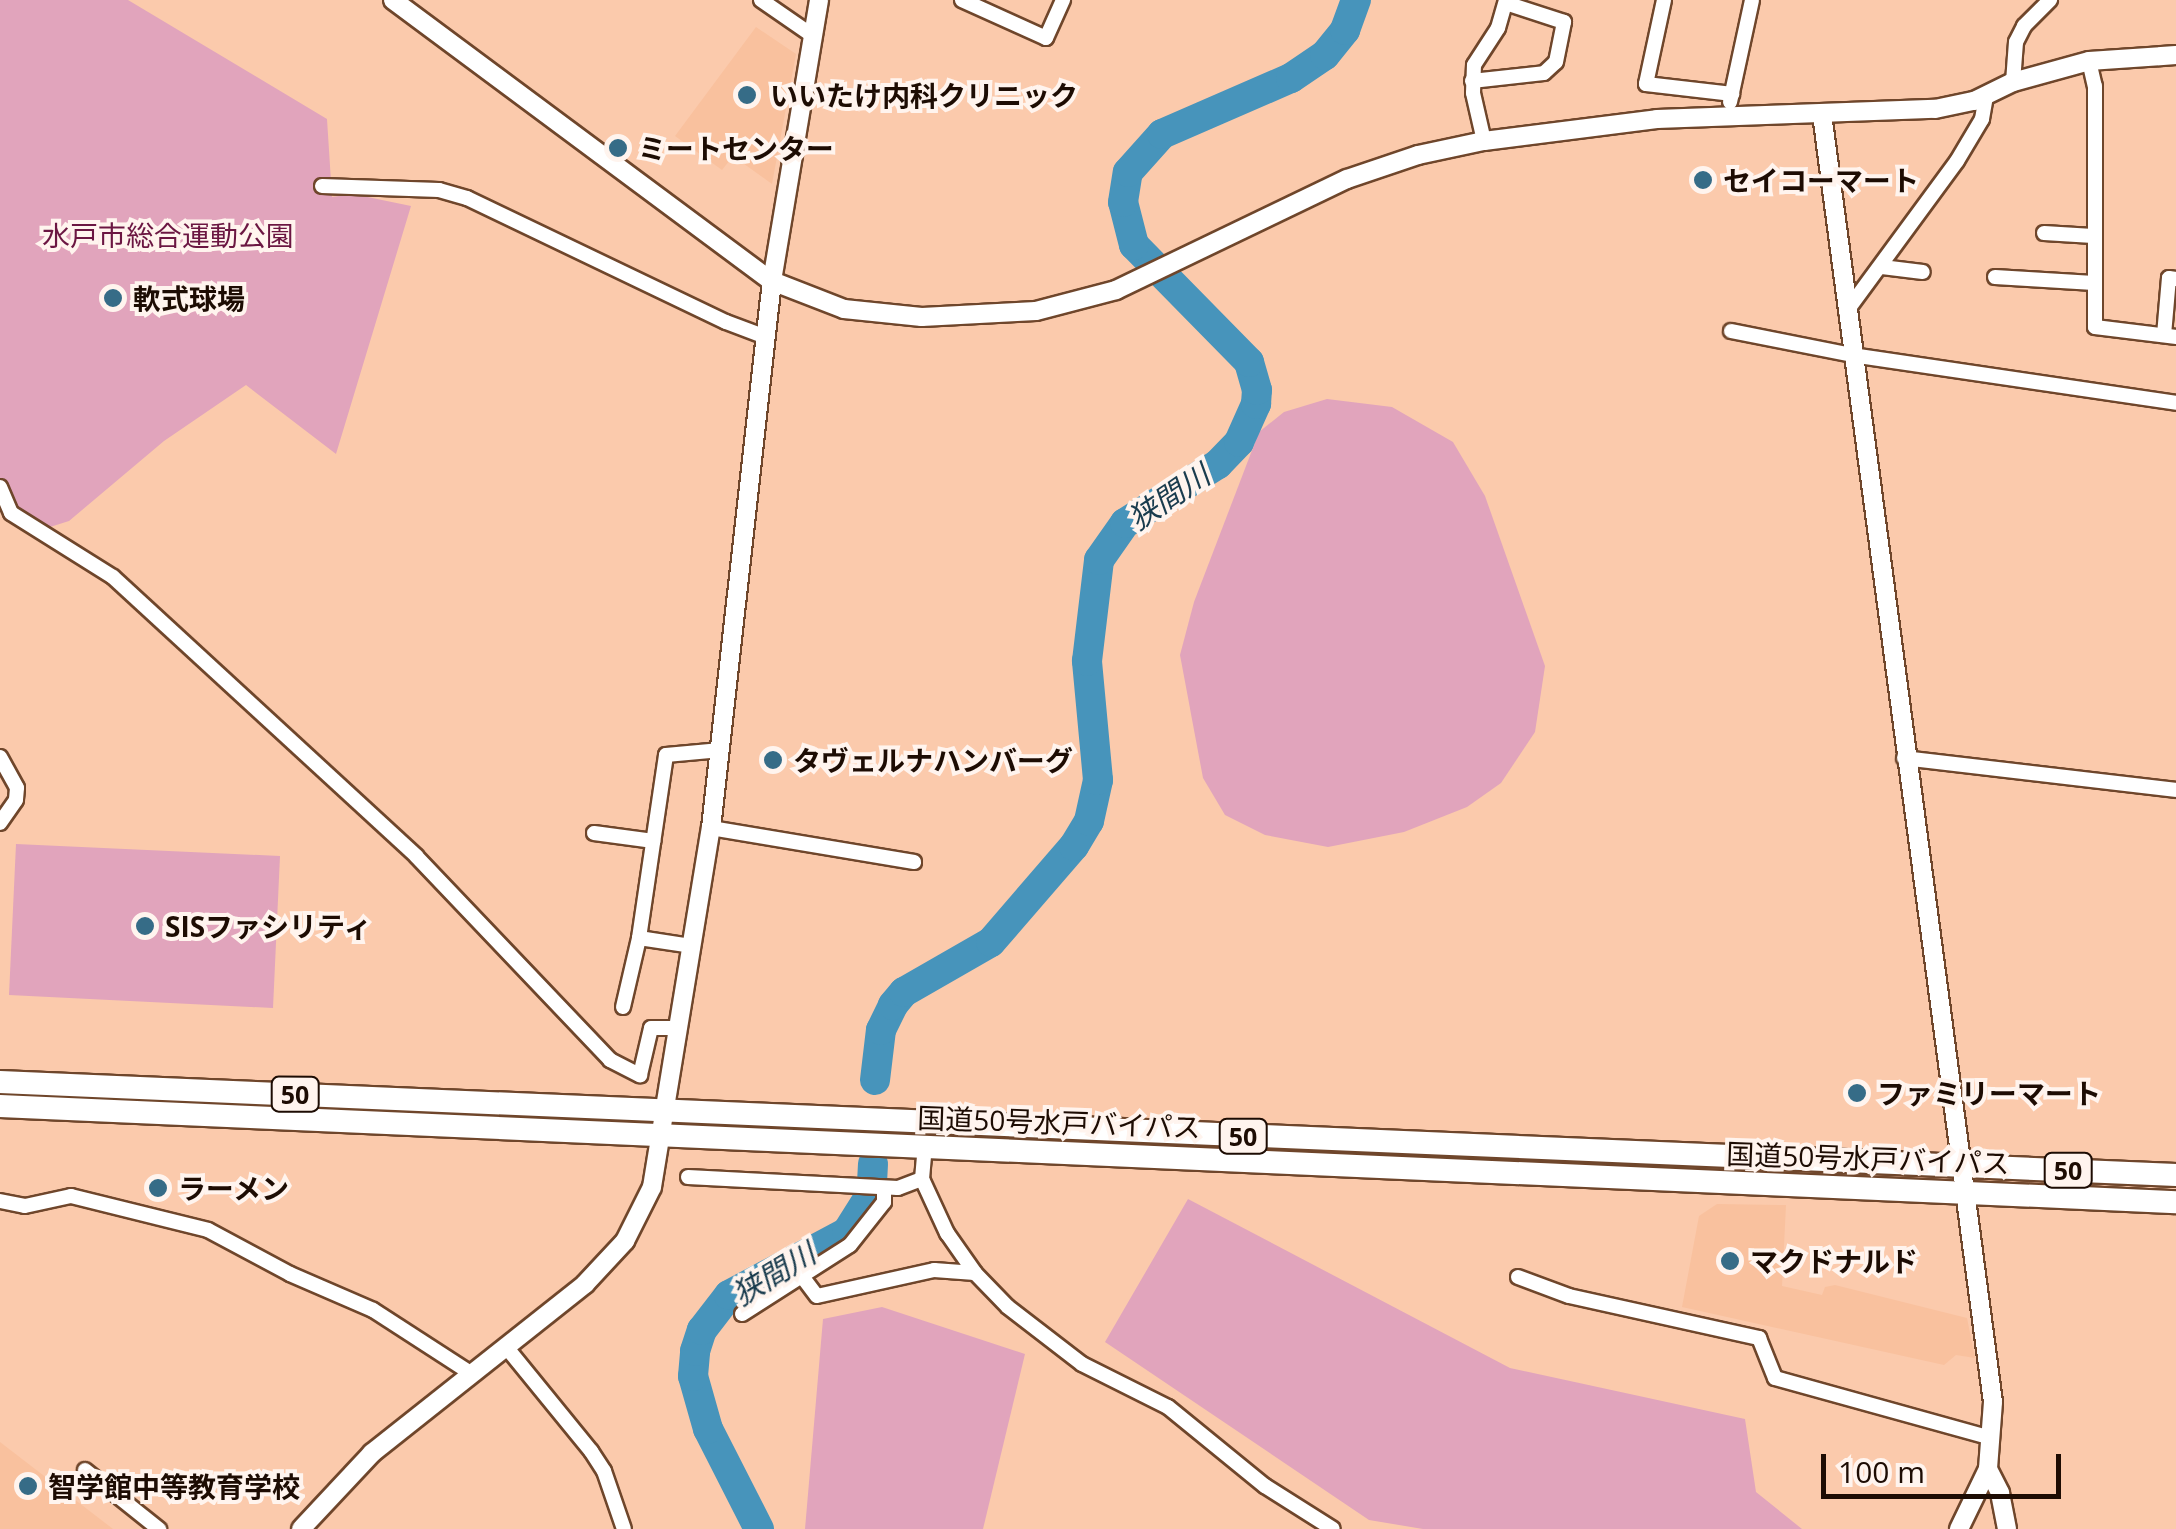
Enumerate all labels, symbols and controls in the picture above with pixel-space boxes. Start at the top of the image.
place label: いいたけ内科クリニック [770,78,1078,112]
marker: いいたけ内科クリニック [734,82,760,108]
place label: ミートセンター [638,131,834,165]
marker: ミートセンター [607,137,629,159]
place label: セイコーマート [1723,163,1919,197]
marker: セイコーマート [1692,169,1714,191]
park label: 水戸市総合運動公園 [42,218,294,252]
place label: 軟式球場 [133,281,245,315]
marker: 軟式球場 [102,287,124,309]
water label: 狭間川 [1122,457,1216,537]
place label: タヴェルナハンバーグ [793,743,1073,777]
marker: タヴェルナハンバーグ [762,749,784,771]
place label: SISファシリティ [165,909,373,943]
marker: SISファシリティ [134,915,156,937]
road number: 50 [270,1074,320,1114]
place label: ファミリーマート [1877,1076,2101,1110]
marker: ファミリーマート [1846,1082,1868,1104]
street label: 国道50号水戸バイパス [916,1100,1202,1144]
road number: 50 [1218,1116,1268,1156]
street label: 国道50号水戸バイパス [1725,1136,2011,1180]
road number: 50 [2043,1150,2093,1190]
place label: ラーメン [178,1171,290,1205]
marker: ラーメン [147,1177,169,1199]
water label: 狭間川 [726,1235,822,1313]
place label: マクドナルド [1750,1244,1918,1278]
marker: マクドナルド [1719,1250,1741,1272]
scale bar [1826,1434,2066,1496]
text: 100 m [1838,1451,1925,1492]
place label: 智学館中等教育学校 [48,1469,300,1503]
marker: 智学館中等教育学校 [17,1475,39,1497]

